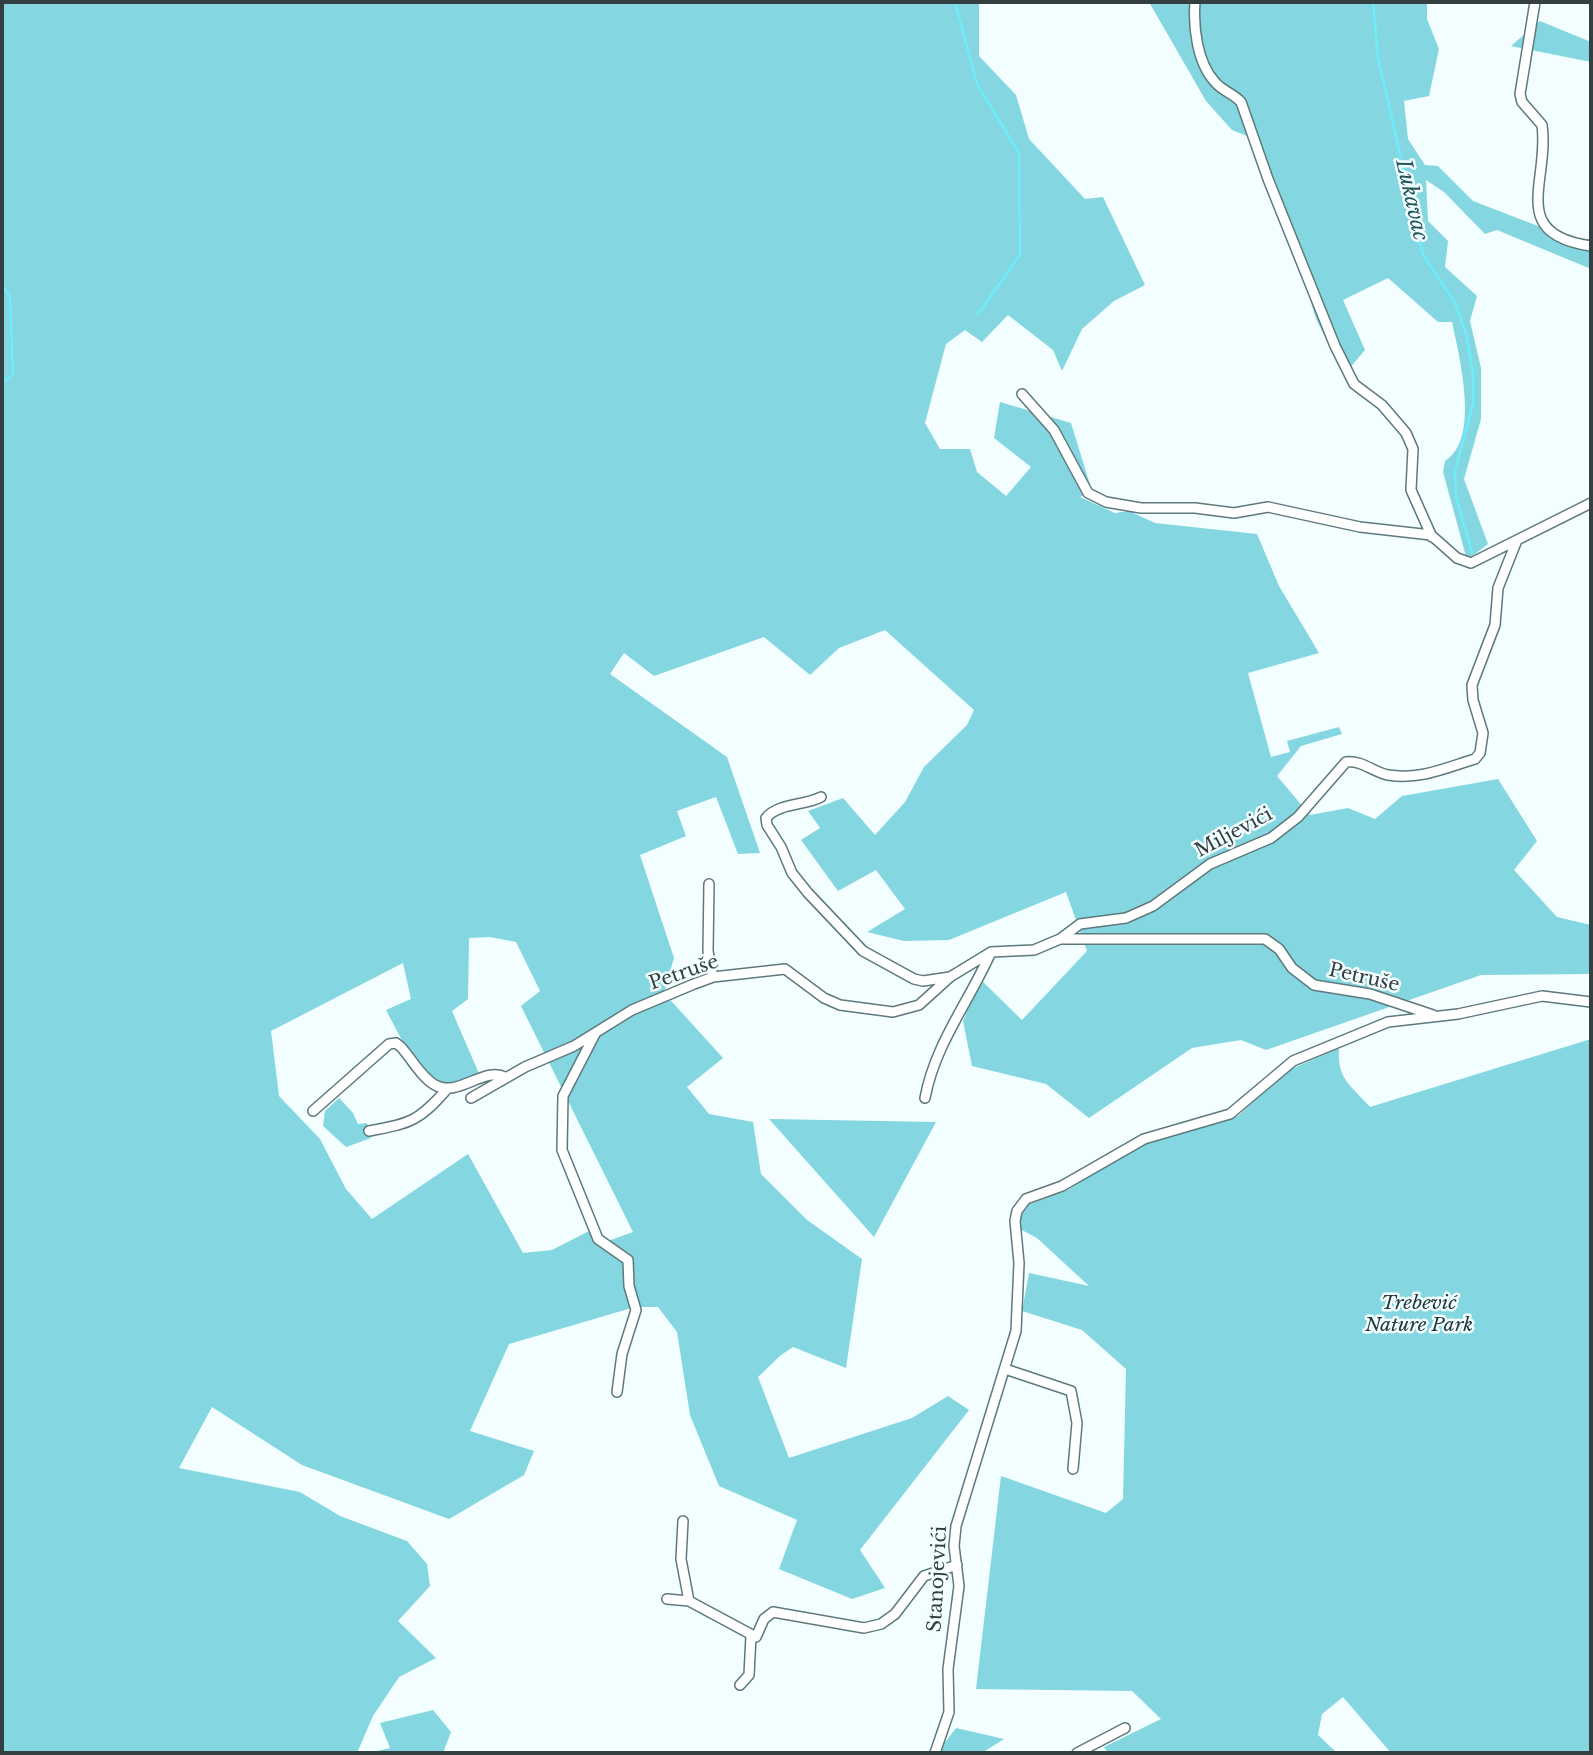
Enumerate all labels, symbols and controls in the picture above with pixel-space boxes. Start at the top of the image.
water label: Lukavac [1389,157,1433,243]
street label: Miljevići [1191,803,1277,863]
street label: Petruše [646,951,722,995]
street label: Petruše [1326,959,1402,997]
park label: Trebević Nature Park [1365,1293,1473,1337]
street label: Stanojevići [924,1525,952,1633]

